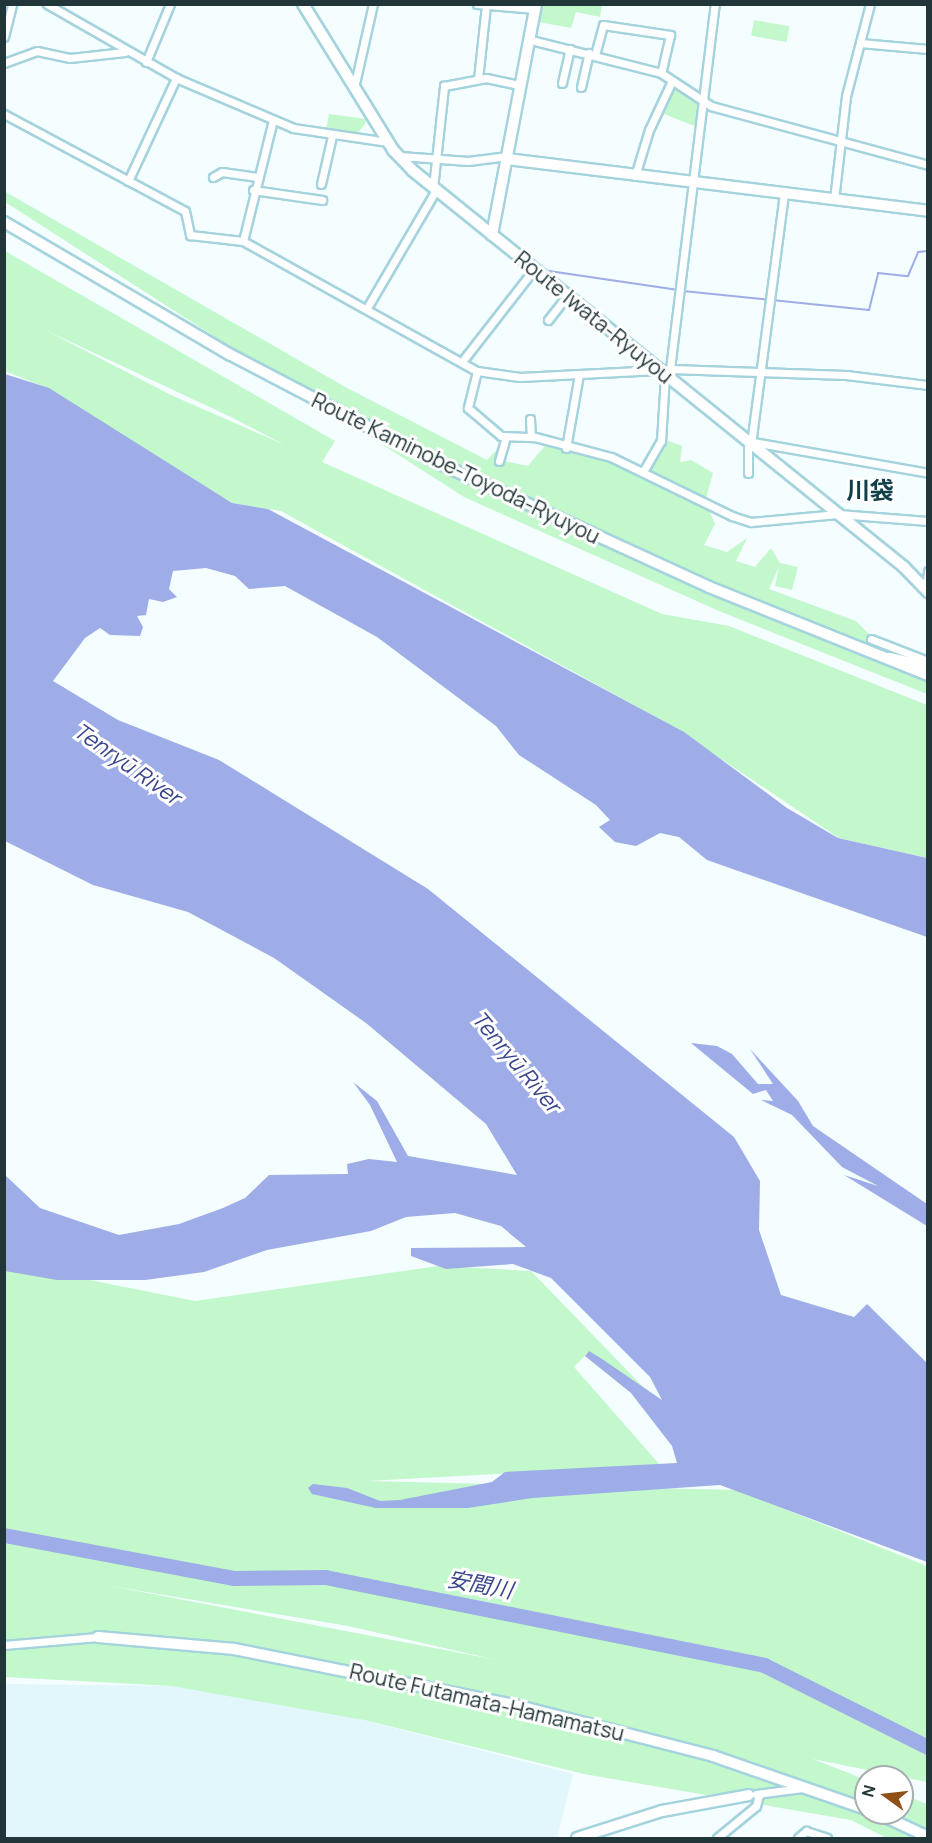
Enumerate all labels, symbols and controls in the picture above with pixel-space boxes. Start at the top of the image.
street label: Route Iwata-Ryuyou [510,246,678,388]
street label: Route Kaminobe-Toyoda-Ryuyou [308,387,604,549]
district label: 川袋 [846,476,894,504]
water label: Tenryū River [68,718,186,810]
water label: Tenryū River [466,1006,566,1118]
water label: 安間川 [445,1566,515,1604]
street label: Route Futamata-Hamamatsu [347,1658,627,1746]
north arrow [854,1765,914,1825]
text: N [856,1782,881,1799]

